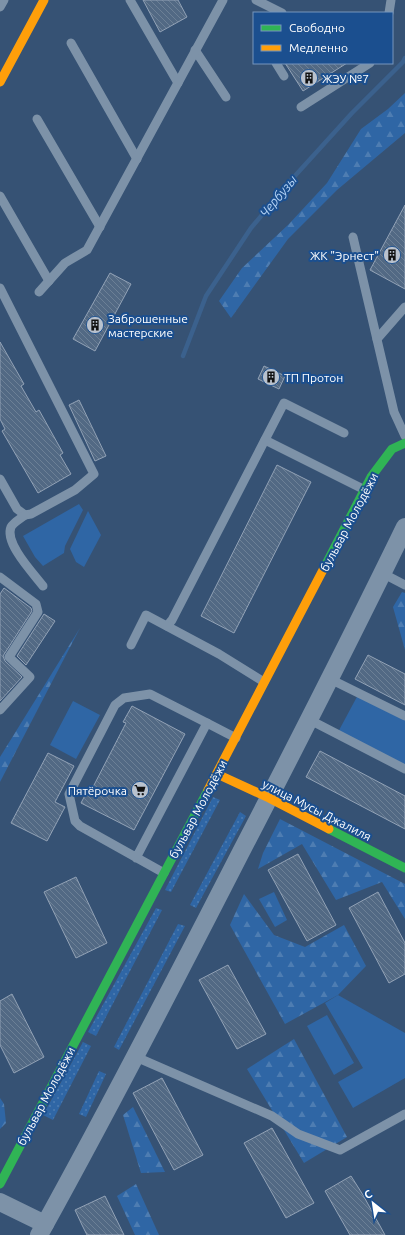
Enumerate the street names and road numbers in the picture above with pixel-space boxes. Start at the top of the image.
street label: бульвар Молодёжи [318,471,380,573]
street label: бульвар Молодёжи [167,758,229,860]
street label: улица Мусы Джалиля [260,777,374,843]
street label: бульвар Молодёжи [15,1045,77,1147]

